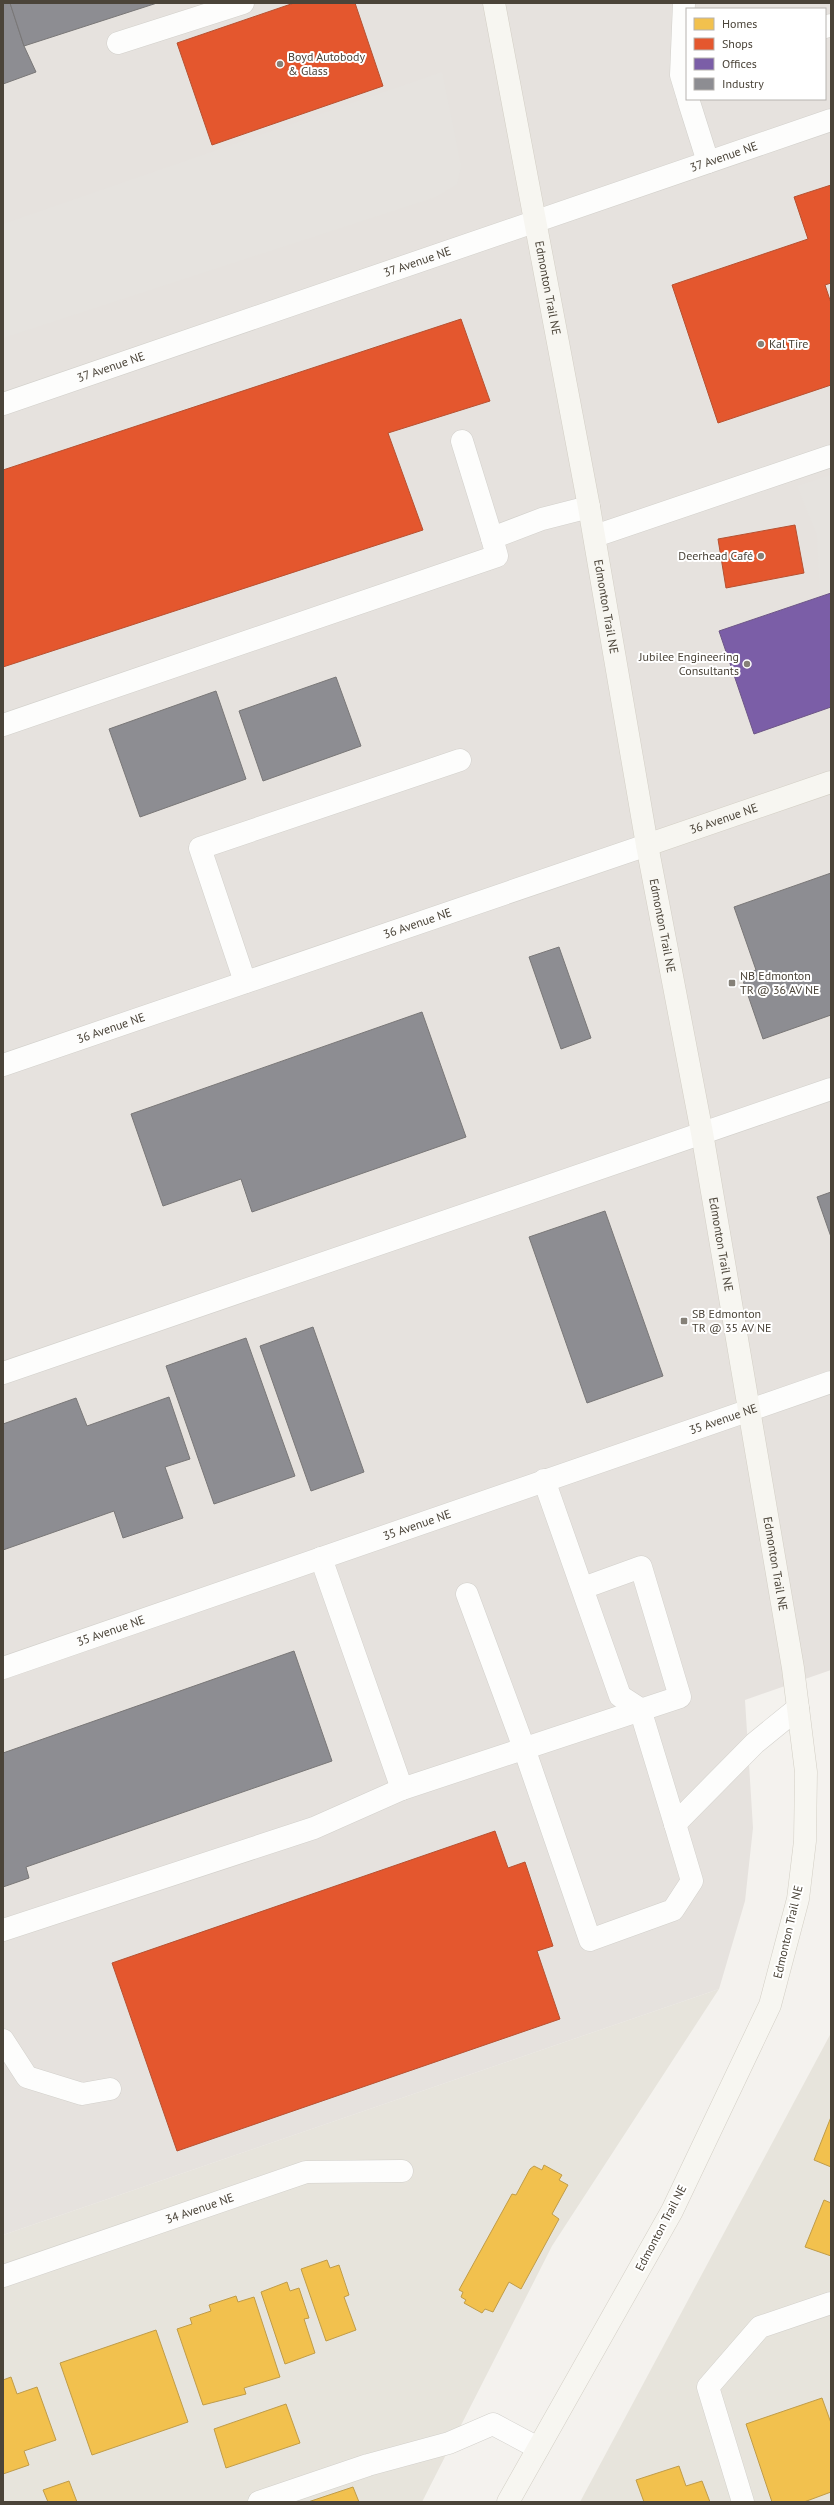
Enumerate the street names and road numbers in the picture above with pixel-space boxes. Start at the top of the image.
street label: 37 Avenue NE [688,138,759,175]
street label: Edmonton Trail NE [532,240,564,336]
street label: 37 Avenue NE [381,243,453,280]
street label: 37 Avenue NE [75,348,146,385]
street label: Edmonton Trail NE [591,558,622,655]
street label: 36 Avenue NE [687,800,760,837]
street label: Edmonton Trail NE [647,877,679,974]
street label: 36 Avenue NE [381,904,453,942]
street label: 36 Avenue NE [75,1009,147,1046]
street label: Edmonton Trail NE [706,1196,737,1293]
street label: 35 Avenue NE [687,1400,759,1437]
street label: 35 Avenue NE [381,1506,453,1543]
street label: Edmonton Trail NE [760,1515,791,1612]
street label: 35 Avenue NE [74,1612,147,1649]
street label: Edmonton Trail NE [769,1884,806,1980]
street label: Edmonton Trail NE [632,2182,690,2273]
street label: 34 Avenue NE [163,2189,236,2227]

